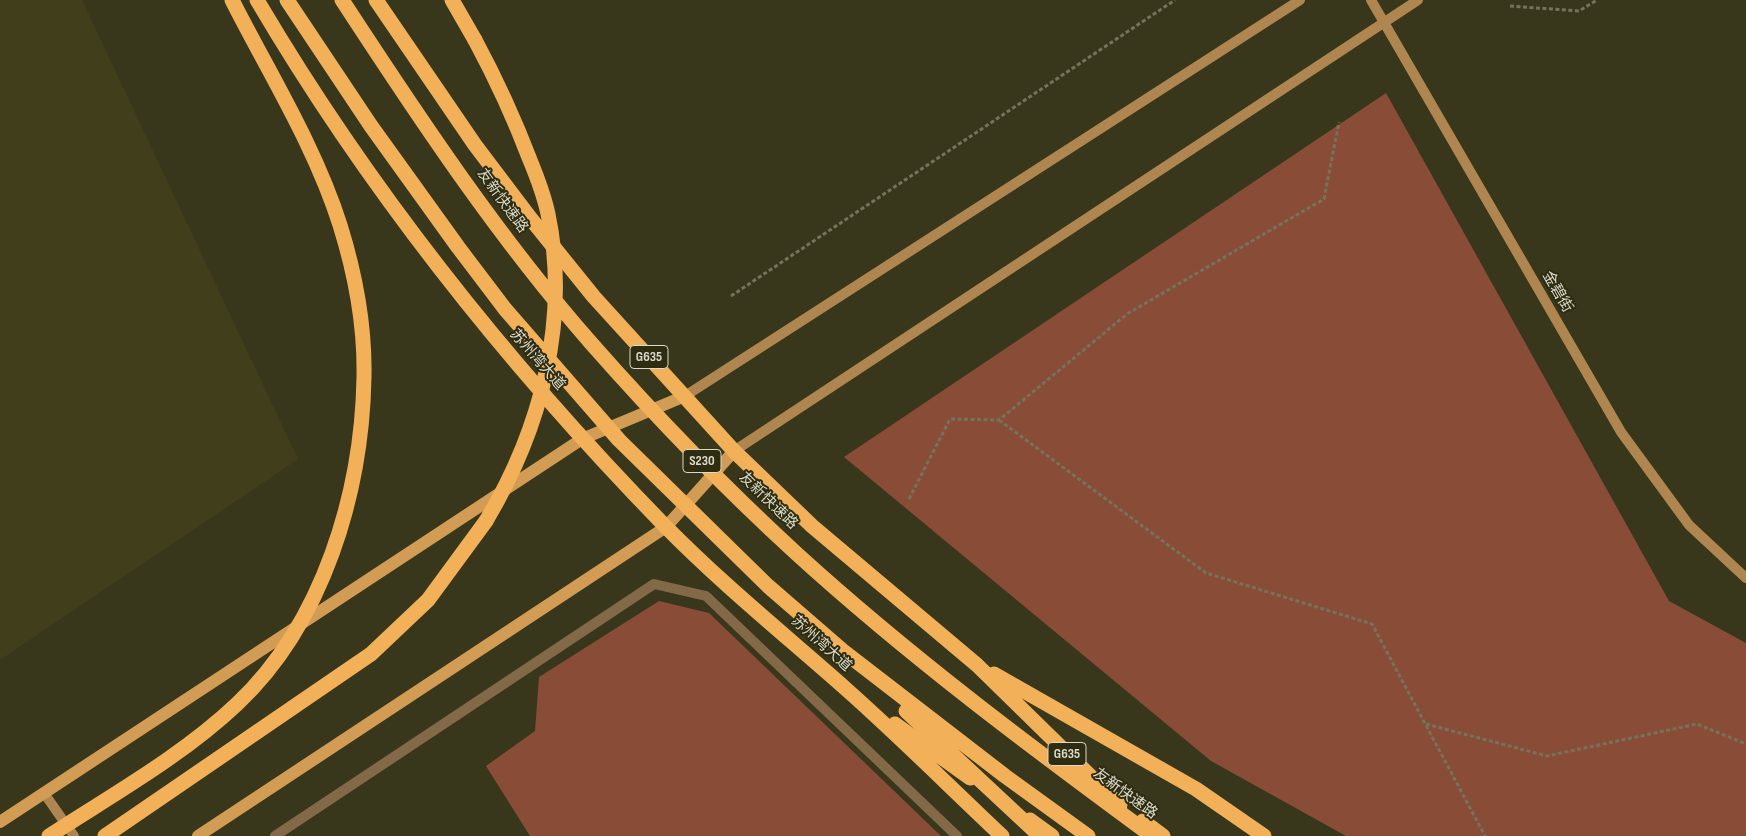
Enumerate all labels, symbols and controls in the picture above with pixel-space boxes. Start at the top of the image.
street label: 友新快速路 [473,165,531,237]
street label: 金碧街 [1538,268,1576,316]
street label: 苏州湾大道 [506,326,568,394]
road number: G635 [630,346,668,368]
road number: S230 [683,450,721,472]
street label: 友新快速路 [735,468,801,534]
street label: 苏州湾大道 [787,612,855,676]
road number: G635 [1048,742,1086,766]
street label: 友新快速路 [1089,765,1161,823]

